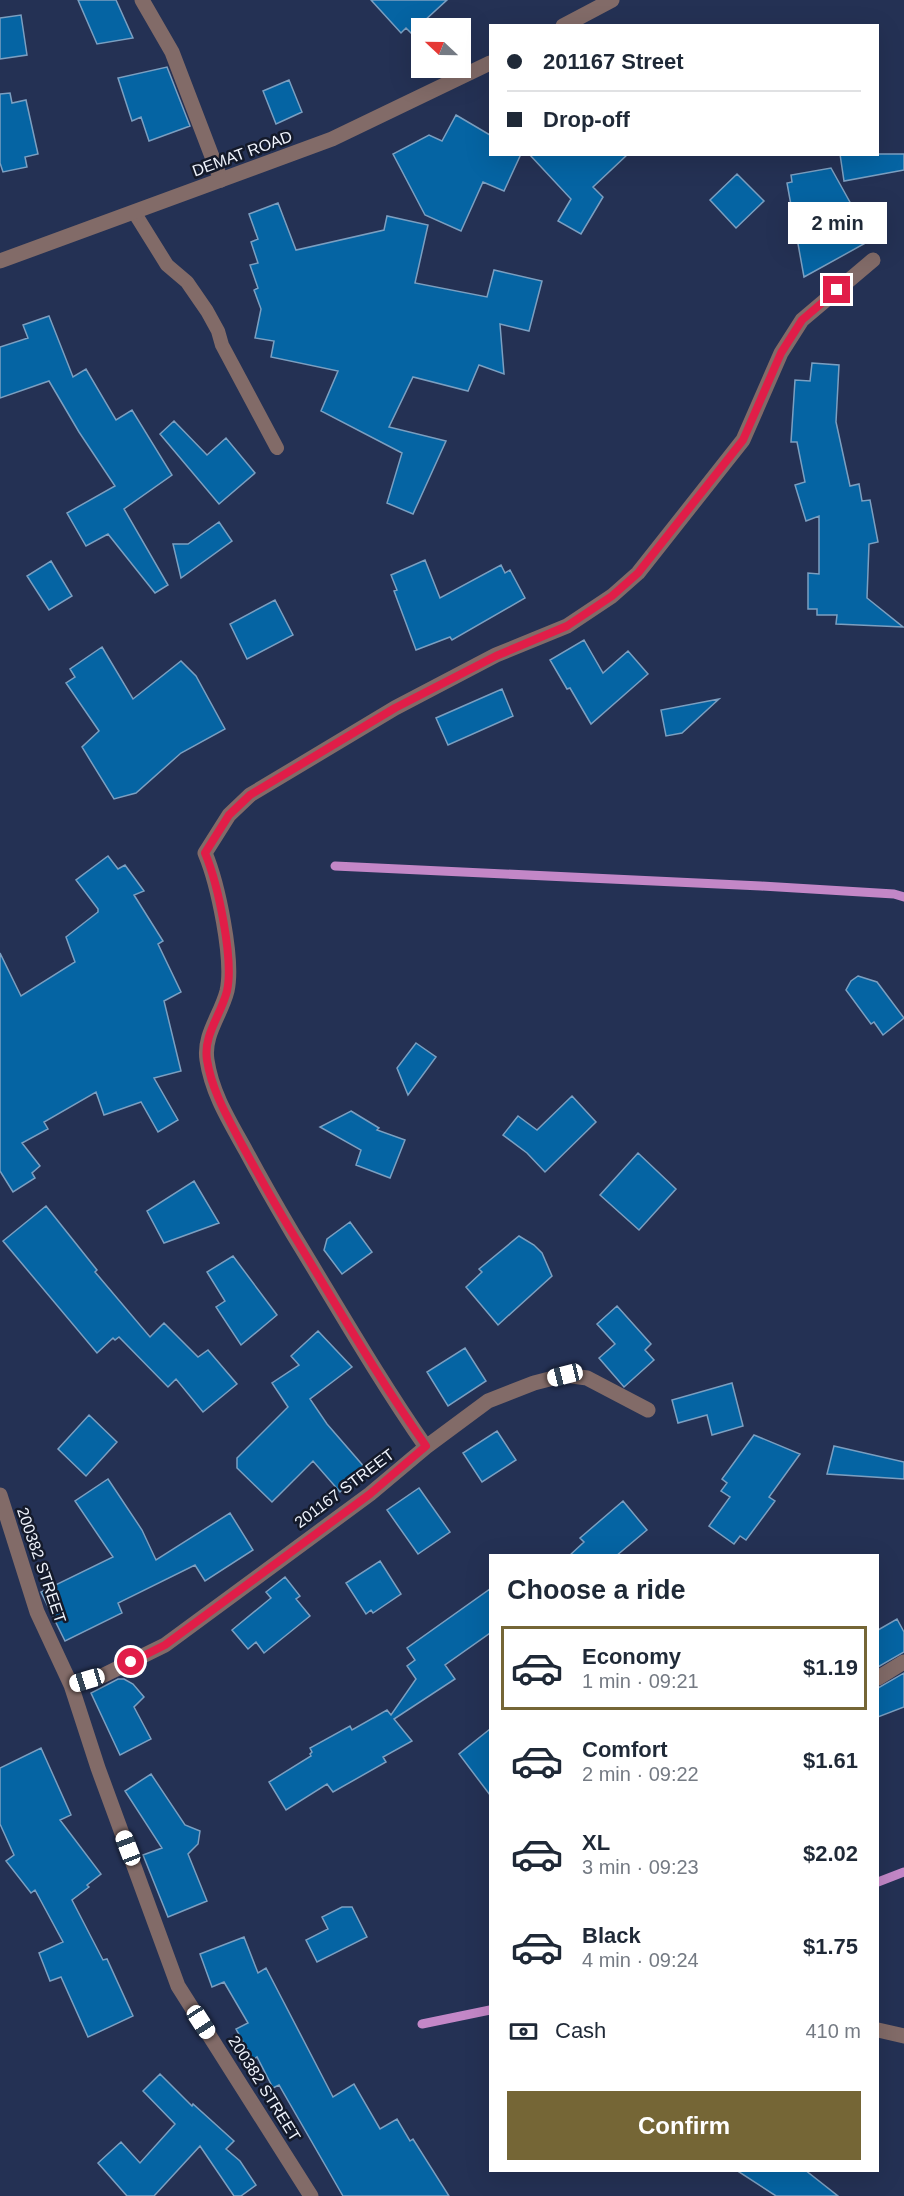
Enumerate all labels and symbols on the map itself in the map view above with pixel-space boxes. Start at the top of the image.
north arrow [411,18,471,78]
street label: DEMAT ROAD [190,127,295,179]
callout: 2 min [788,203,886,245]
route end [823,276,850,303]
car [545,1362,585,1388]
street label: 201167 STREET [291,1445,397,1531]
street label: 200382 STREET [14,1505,69,1625]
route start [117,1648,144,1675]
car [67,1666,107,1694]
car [113,1828,143,1868]
car [184,2002,218,2042]
street label: 200382 STREET [225,2032,304,2144]

